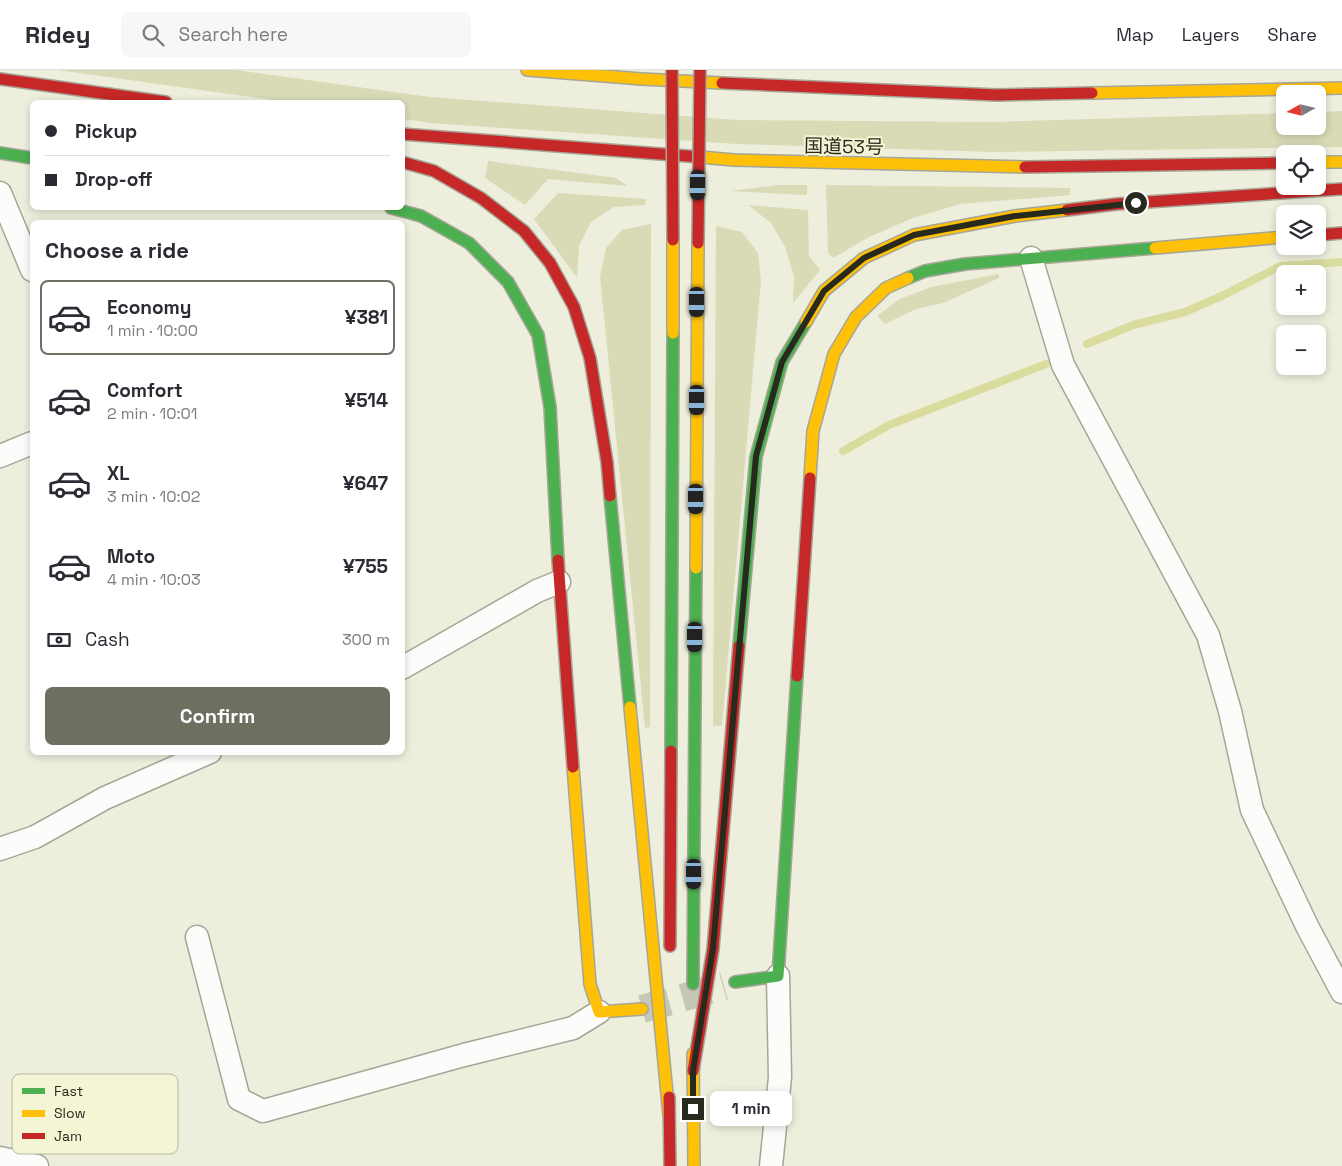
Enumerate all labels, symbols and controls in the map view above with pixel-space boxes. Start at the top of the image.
search box [121,12,471,57]
text: Ridey [25,19,91,50]
icon: search [139,21,167,49]
text: Search here [179,22,288,47]
text: Map [1116,23,1154,46]
text: Layers [1182,23,1239,46]
text: Share [1267,23,1317,46]
north arrow [1276,85,1326,135]
map controls [1276,85,1326,375]
text: Pickup [75,119,137,144]
street label: 国道53号 [804,133,884,160]
button: locate [1276,145,1326,195]
text: Drop-off [75,167,153,192]
car [690,170,705,200]
route start [1125,192,1147,214]
button: layers [1276,205,1326,255]
text: Choose a ride [45,236,189,264]
button: + [1276,265,1326,315]
car [689,287,704,317]
icon: car [47,295,92,340]
text: Economy [107,295,191,320]
text: ¥381 [345,305,388,330]
text: 1 min · 10:00 [107,320,198,341]
button: − [1276,325,1326,375]
icon: car [47,378,92,423]
text: Comfort [107,378,183,403]
car [689,385,704,415]
text: ¥514 [344,388,388,413]
text: 2 min · 10:01 [107,403,197,424]
icon: car [47,461,92,506]
text: XL [107,461,130,486]
text: ¥647 [343,471,388,496]
car [688,484,703,514]
text: 3 min · 10:02 [107,486,200,507]
icon: car [47,544,92,589]
text: Moto [107,544,155,569]
text: ¥755 [343,554,388,579]
text: 4 min · 10:03 [107,569,201,590]
car [687,622,702,652]
icon: cash [45,626,73,654]
text: Cash [85,627,130,652]
text: 300 m [342,629,390,650]
button: Confirm [45,687,390,745]
car [686,859,701,889]
legend [12,1074,178,1154]
text: Fast [54,1082,83,1100]
callout: 1 min [710,1092,793,1126]
route end [682,1098,704,1120]
text: 1 min [731,1098,771,1119]
text: Slow [54,1104,86,1122]
text: Jam [54,1127,82,1145]

